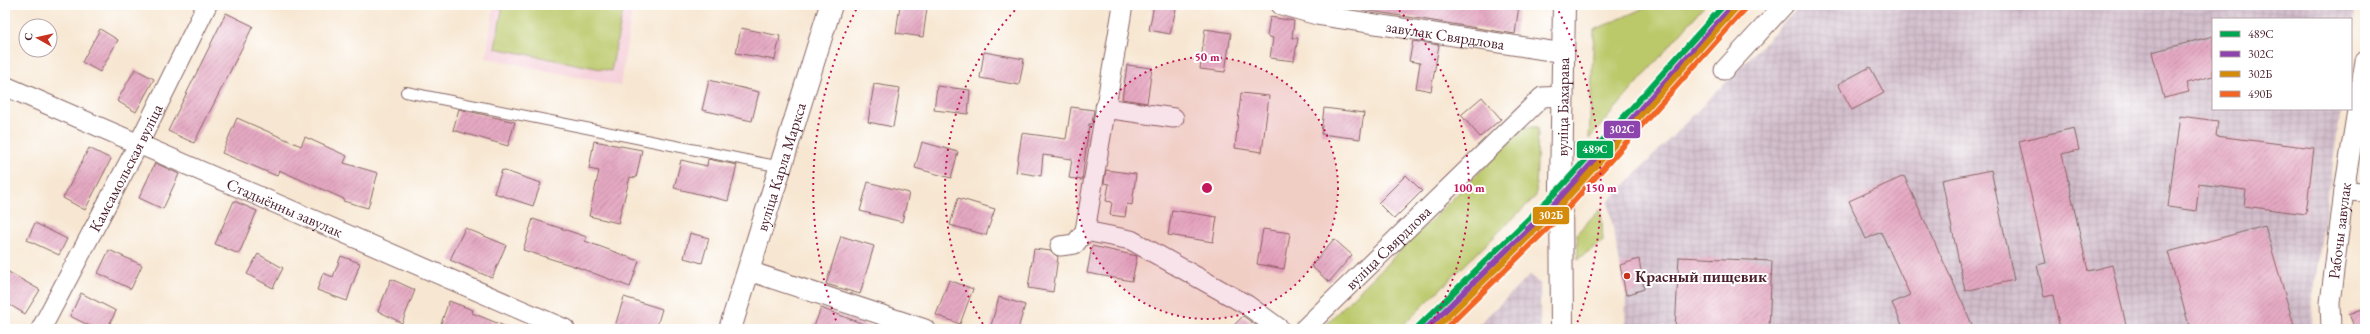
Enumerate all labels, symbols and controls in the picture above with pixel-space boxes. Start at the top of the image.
street label: завулак Свярдлова [1384,16,1506,55]
north arrow [18,18,58,58]
legend [2212,18,2352,110]
text: 489С [2248,26,2274,42]
text: С [21,32,36,41]
text: 302С [2248,46,2274,62]
text: 50 m [1194,49,1220,65]
street label: вуліца Бахарава [1552,57,1574,157]
text: 302Б [2248,66,2272,82]
text: 490Б [2248,86,2272,102]
street label: вуліца Карла Маркса [751,99,811,234]
street label: Камсамольская вуліца [84,100,168,236]
line badge: 302С [1603,120,1641,139]
text: 302С [1609,122,1635,136]
line badge: 489С [1576,140,1614,159]
text: 489С [1582,142,1608,156]
street label: Стадыённы завулак [223,173,346,242]
text: 100 m [1453,180,1485,196]
text: 150 m [1585,180,1617,196]
street label: Рабочы завулак [2323,180,2356,280]
centre of rings [1200,181,1214,195]
street label: вуліца Свярдлова [1341,201,1436,294]
line badge: 302Б [1532,206,1570,225]
text: 302Б [1539,208,1563,222]
place label: Красный пищевик [1635,266,1767,287]
marker: Красный пищевик [1622,271,1632,281]

